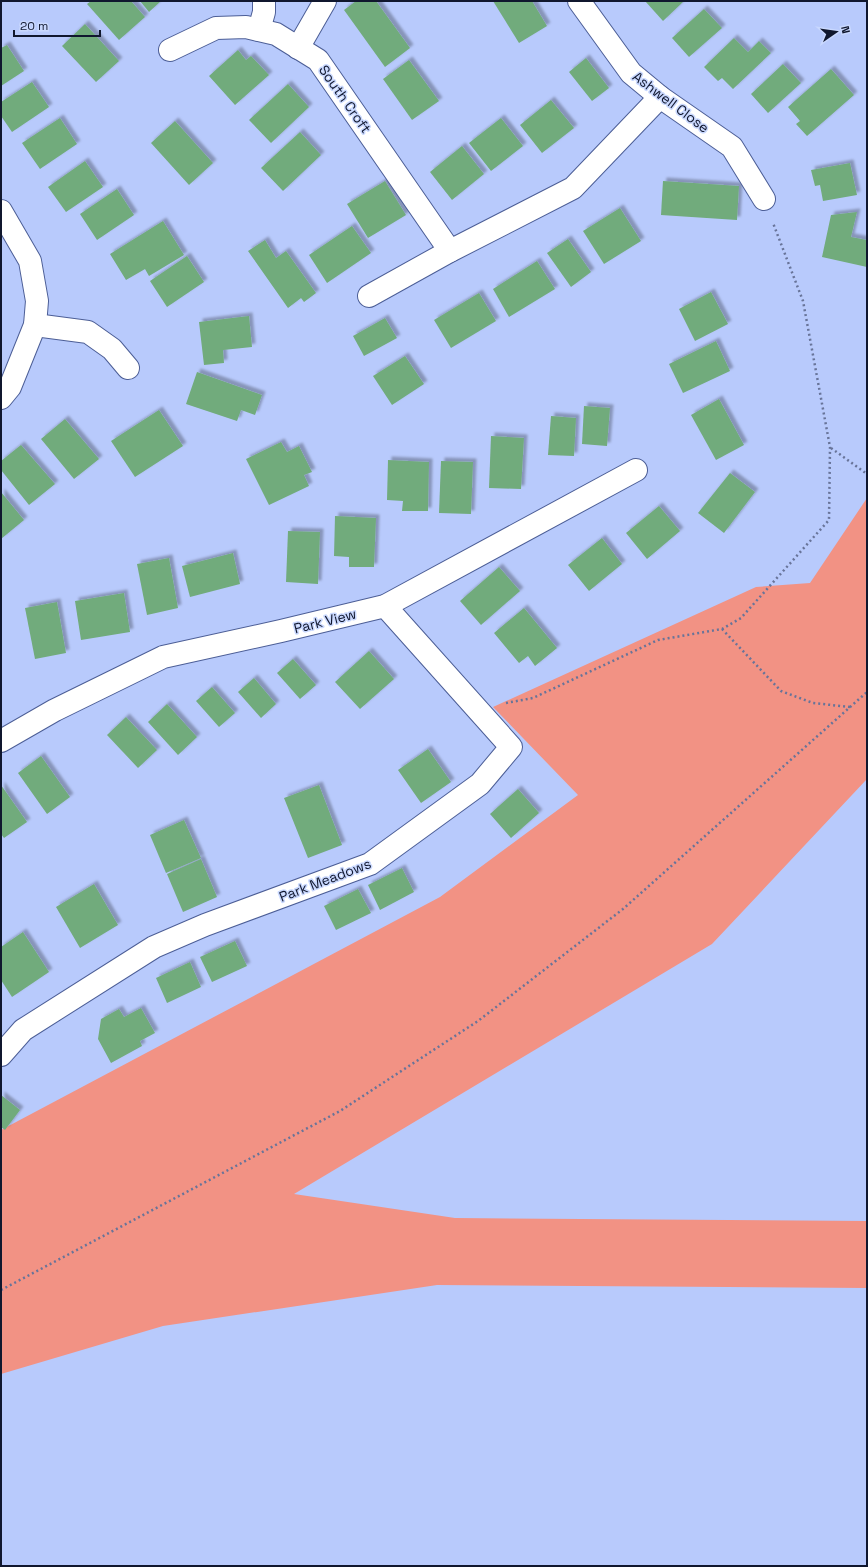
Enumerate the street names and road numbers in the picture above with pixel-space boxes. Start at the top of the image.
street label: South Croft [315,61,375,137]
street label: Ashwell Close [629,67,713,137]
street label: Park View [292,605,358,637]
street label: Park Meadows [276,854,374,906]

